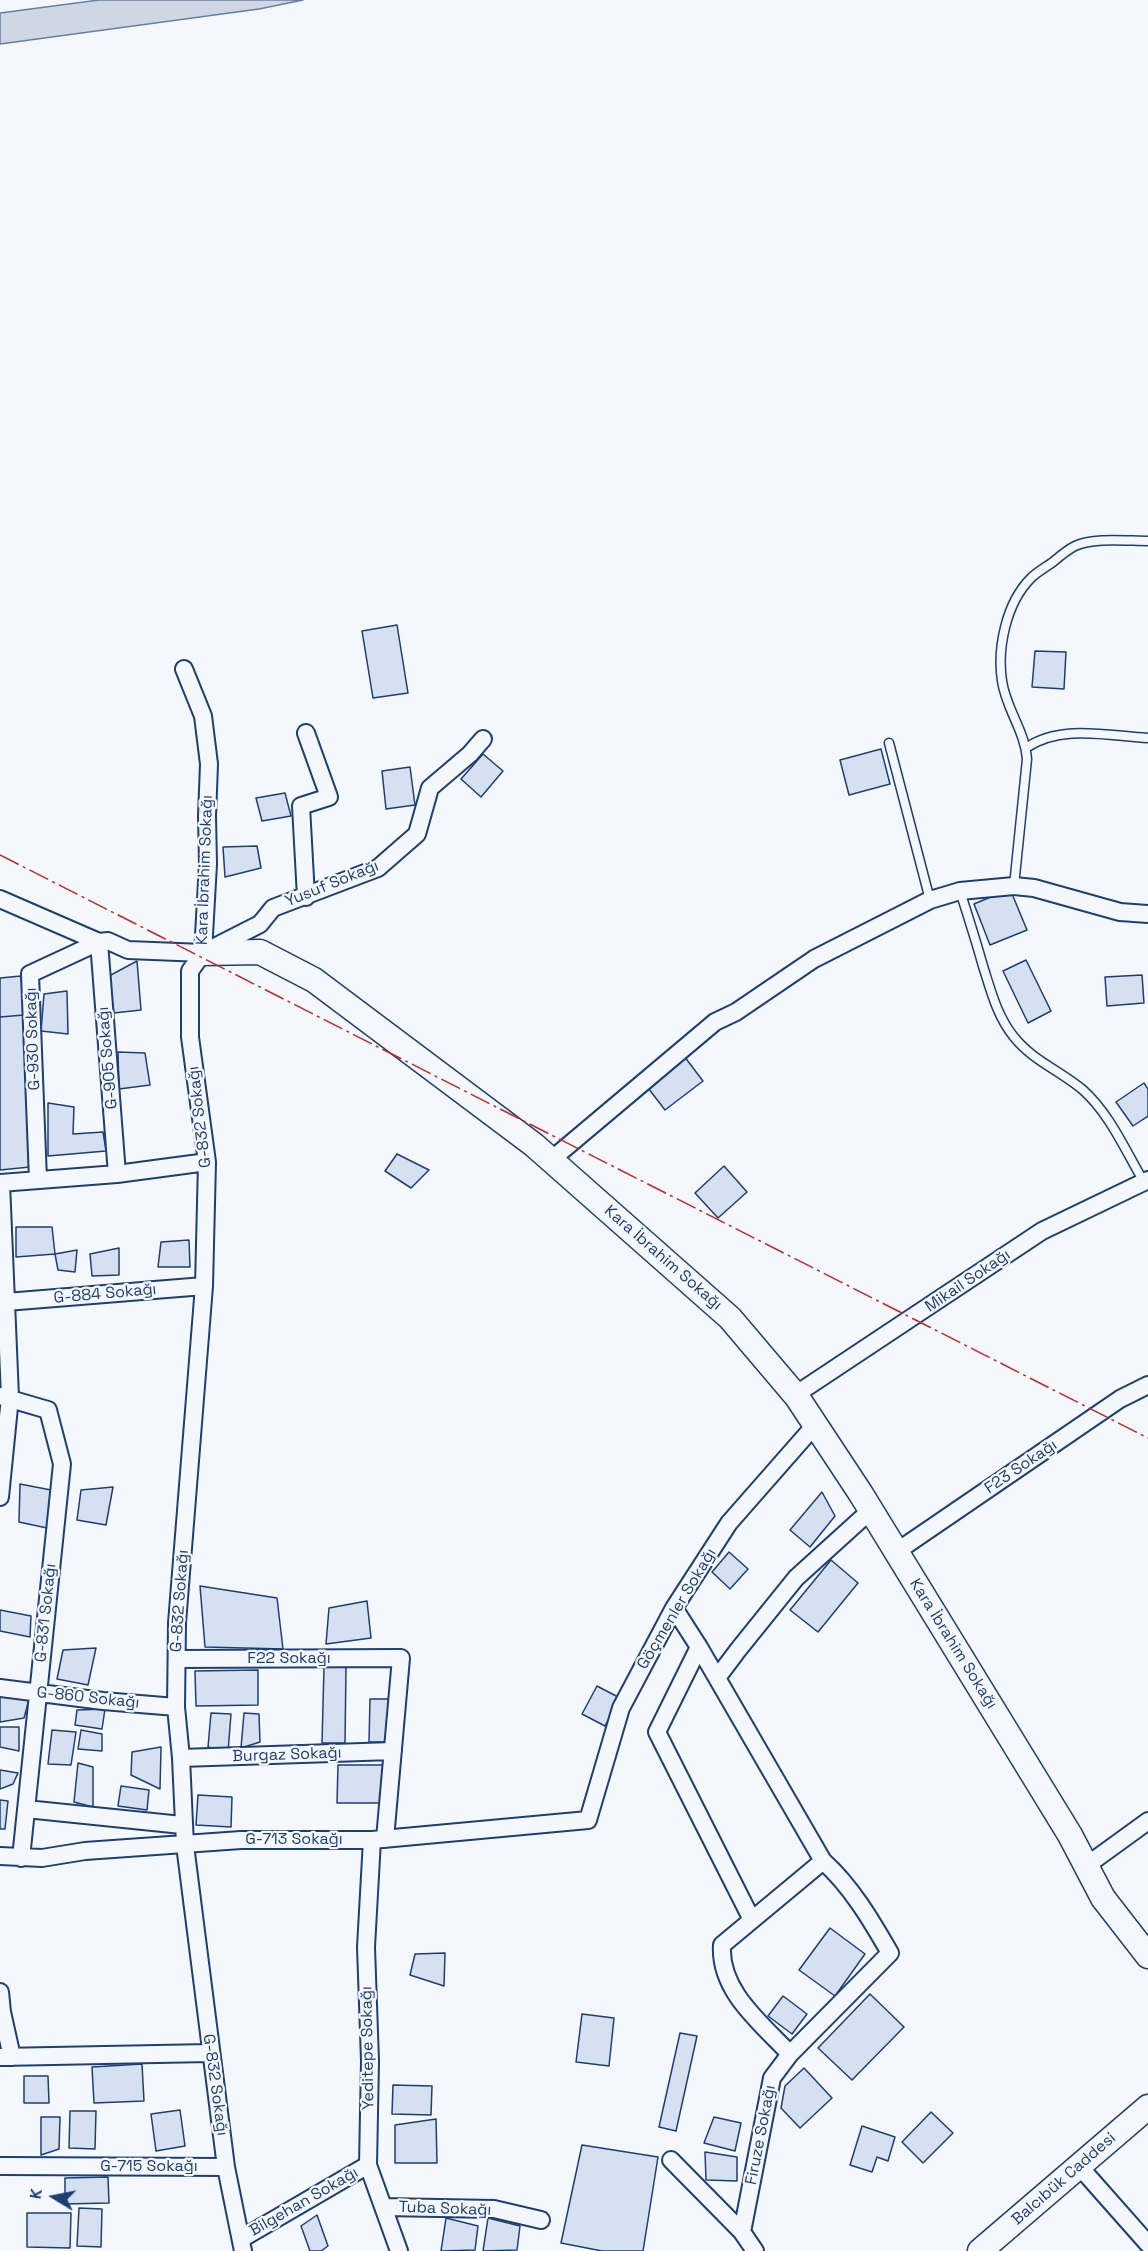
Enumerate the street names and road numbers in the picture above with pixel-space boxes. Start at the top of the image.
street label: Kara İbrahim Sokağı [193,795,217,945]
street label: Yusuf Sokağı [282,857,382,911]
street label: G-930 Sokağı [22,987,44,1091]
street label: G-905 Sokağı [94,1006,122,1110]
street label: G-832 Sokağı [184,1065,216,1169]
street label: Kara İbrahim Sokağı [600,1202,726,1314]
street label: Mikail Sokağı [922,1245,1014,1317]
street label: G-884 Sokağı [53,1280,157,1308]
street label: F23 Sokağı [981,1436,1061,1498]
street label: Göçmenler Sokağı [633,1545,721,1673]
street label: G-832 Sokağı [167,1549,193,1653]
street label: G-831 Sokağı [31,1563,61,1663]
street label: Kara İbrahim Sokağı [905,1575,1001,1713]
street label: F22 Sokağı [247,1649,331,1669]
street label: G-860 Sokağı [36,1683,140,1713]
street label: Burgaz Sokağı [232,1743,342,1767]
street label: G-713 Sokağı [245,1830,343,1850]
street label: Yeditepe Sokağı [357,1986,379,2110]
street label: G-832 Sokağı [198,2033,232,2137]
street label: Firuze Sokağı [742,2083,780,2187]
street label: Balcıbük Caddesi [1008,2129,1120,2229]
street label: G-715 Sokağı [100,2157,198,2177]
street label: Bilgehan Sokağı [246,2163,362,2241]
street label: Tuba Sokağı [398,2198,492,2220]

